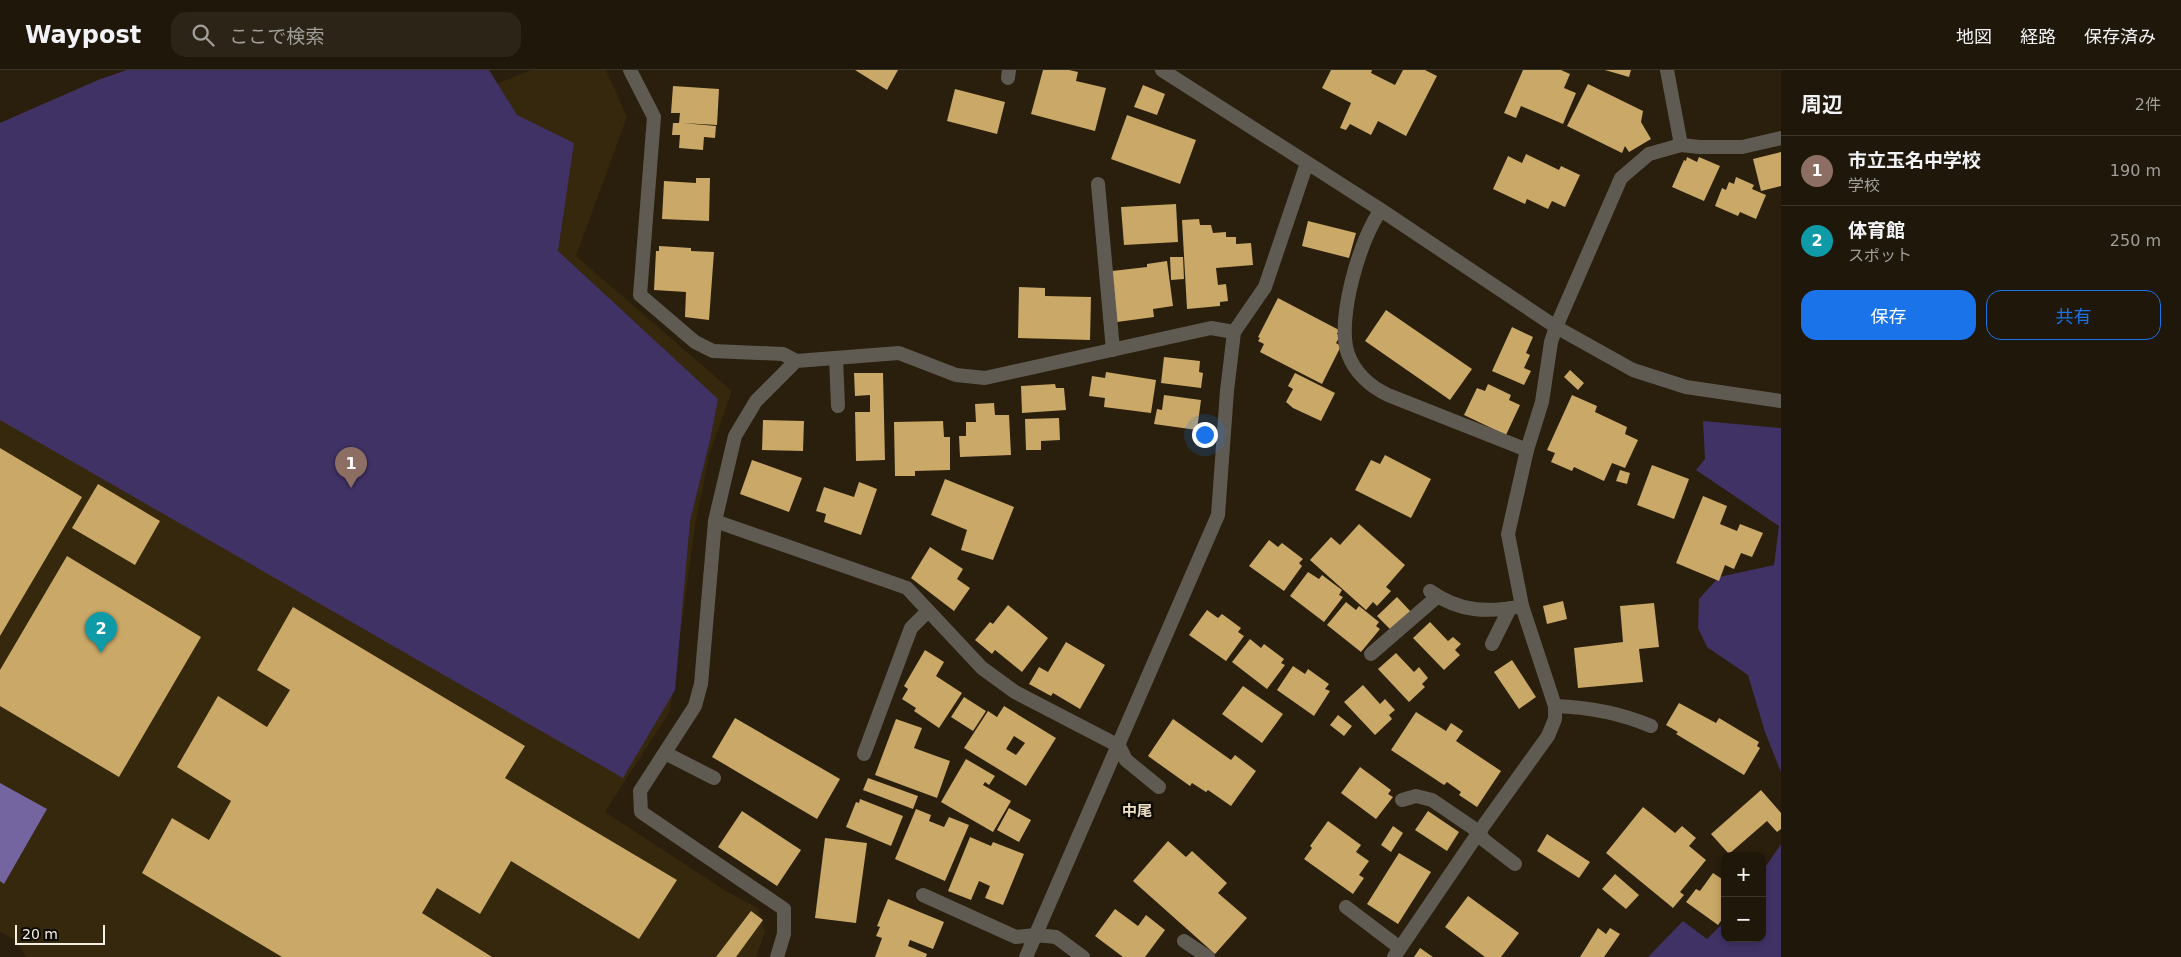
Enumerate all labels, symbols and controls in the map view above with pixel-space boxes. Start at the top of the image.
search box [171,12,521,57]
text: Waypost [25,21,141,49]
icon: search [189,21,217,49]
text: ここで検索 [229,25,324,47]
text: 地図 [1956,26,1992,47]
text: 経路 [2020,26,2056,47]
text: 保存済み [2084,26,2156,47]
text: 周辺 [1801,93,1843,117]
text: 2件 [2135,95,2161,114]
text: 市立玉名中学校 [1848,149,1981,171]
text: 1 [1811,161,1823,180]
text: 190 m [2110,161,2161,180]
text: 学校 [1848,176,1880,195]
text: 体育館 [1848,219,1905,241]
text: 2 [1811,231,1823,250]
text: 250 m [2110,231,2161,250]
text: スポット [1848,246,1912,265]
button: 保存 [1801,290,1976,340]
button: 共有 [1986,290,2161,340]
your location [1192,422,1218,448]
pin: 1 [335,447,367,488]
pin: 2 [85,612,117,653]
district label: 中尾 [1122,802,1152,820]
map controls [1721,852,1766,942]
button: + [1721,852,1766,897]
button: − [1721,897,1766,942]
scale bar [15,922,105,945]
text: 20 m [22,926,58,942]

